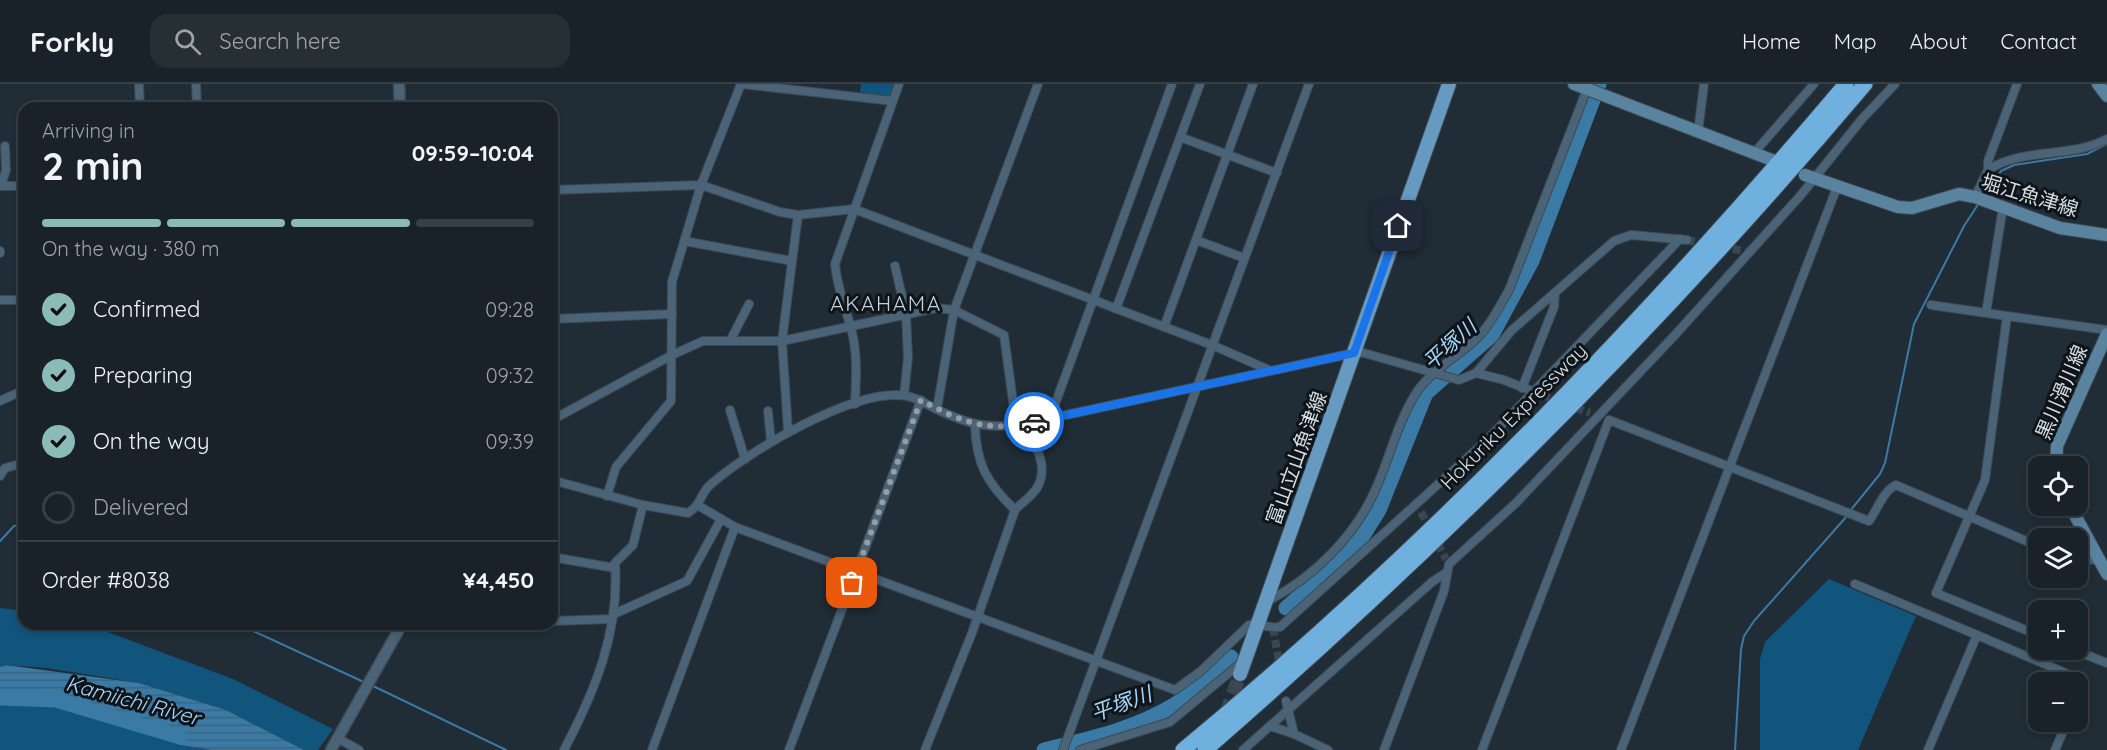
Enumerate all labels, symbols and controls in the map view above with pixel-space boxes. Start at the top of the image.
search box [150,14,570,68]
text: Forkly [30,24,114,59]
icon: search [171,25,204,58]
text: Search here [219,27,341,55]
text: Home [1742,28,1801,54]
text: Map [1834,28,1877,54]
text: About [1910,28,1968,54]
text: Contact [2001,28,2077,54]
text: Arriving in [42,118,135,143]
text: 09:59–10:04 [412,139,534,167]
text: 2 min [42,141,144,190]
street label: 堀江魚津線 [1979,168,2081,222]
pin [1372,200,1423,251]
icon: home [1381,209,1414,242]
text: On the way · 380 m [42,236,220,261]
district label: AKAHAMA [830,290,942,316]
icon: check [42,293,75,326]
text: Confirmed [93,295,200,323]
text: 09:28 [485,297,534,322]
water label: 平塚川 [1417,312,1483,375]
street label: Hokuriku Expressway [1435,338,1591,494]
street label: 黒川滑川線 [2030,341,2092,443]
icon: check [42,359,75,392]
text: Preparing [93,361,193,389]
text: 09:32 [486,363,534,388]
street label: 富山立山魚津線 [1260,388,1332,528]
courier [1004,392,1064,452]
icon: car [1018,406,1051,439]
icon: check [42,425,75,458]
text: On the way [93,427,209,455]
text: 09:39 [486,429,534,454]
map controls [2028,456,2088,732]
button: locate [2028,456,2088,516]
text: Delivered [93,493,189,521]
button: layers [2028,528,2088,588]
pin [826,557,877,608]
text: Order #8038 [42,566,170,594]
text: ¥4,450 [463,566,534,594]
icon: bag [835,566,868,599]
button: + [2028,600,2088,660]
water label: Kamiichi River [63,670,206,731]
button: − [2028,672,2088,732]
water label: 平塚川 [1087,679,1157,726]

